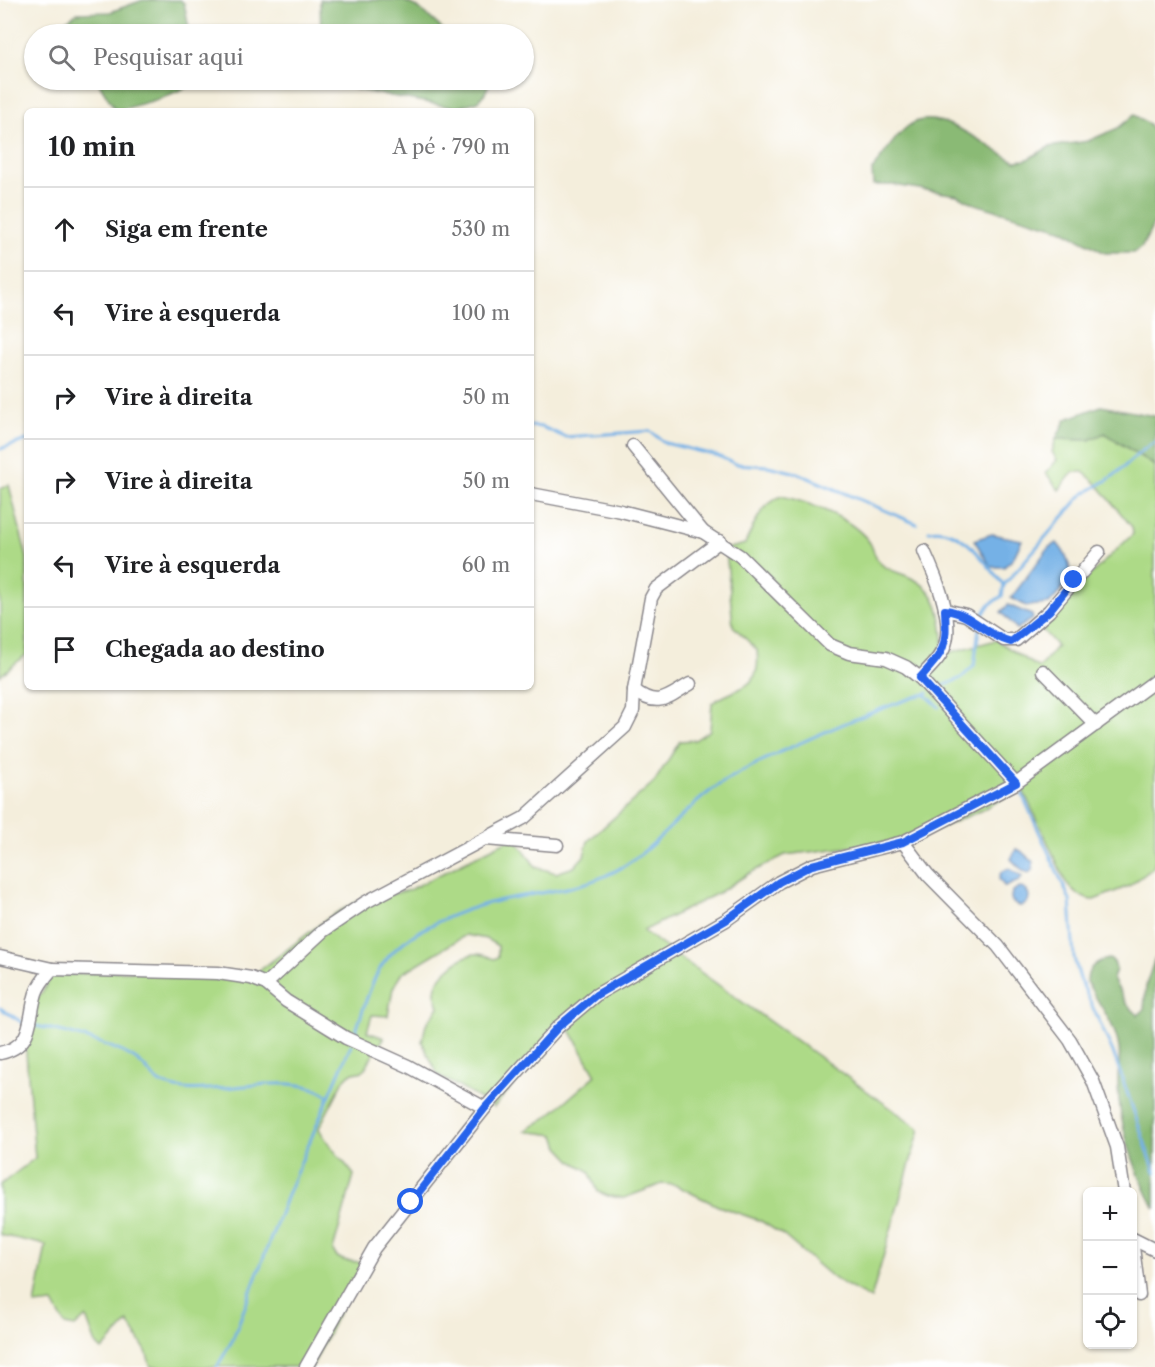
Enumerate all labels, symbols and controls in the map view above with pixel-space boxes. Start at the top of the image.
search box [24,24,534,90]
icon: search [45,41,78,74]
text: Pesquisar aqui [93,44,243,71]
text: 10 min [48,131,136,163]
text: A pé · 790 m [393,135,510,159]
icon: ahead [48,213,81,246]
text: Siga em frente [105,216,268,243]
text: 530 m [452,217,510,241]
icon: left [48,297,81,330]
text: Vire à esquerda [105,300,280,327]
text: 100 m [452,301,510,325]
icon: right [48,381,81,414]
text: Vire à direita [105,384,252,411]
text: 50 m [463,385,510,409]
icon: right [48,465,81,498]
text: Vire à direita [105,468,252,495]
text: 50 m [463,469,510,493]
icon: left [48,549,81,582]
text: Vire à esquerda [105,552,280,579]
text: 60 m [462,553,510,577]
route end [1060,566,1086,592]
icon: arrive [48,633,81,666]
text: Chegada ao destino [105,636,325,663]
map controls [1083,1187,1137,1349]
button: + [1083,1187,1137,1241]
route start [397,1188,423,1214]
button: − [1083,1241,1137,1295]
button: locate [1083,1295,1137,1349]

